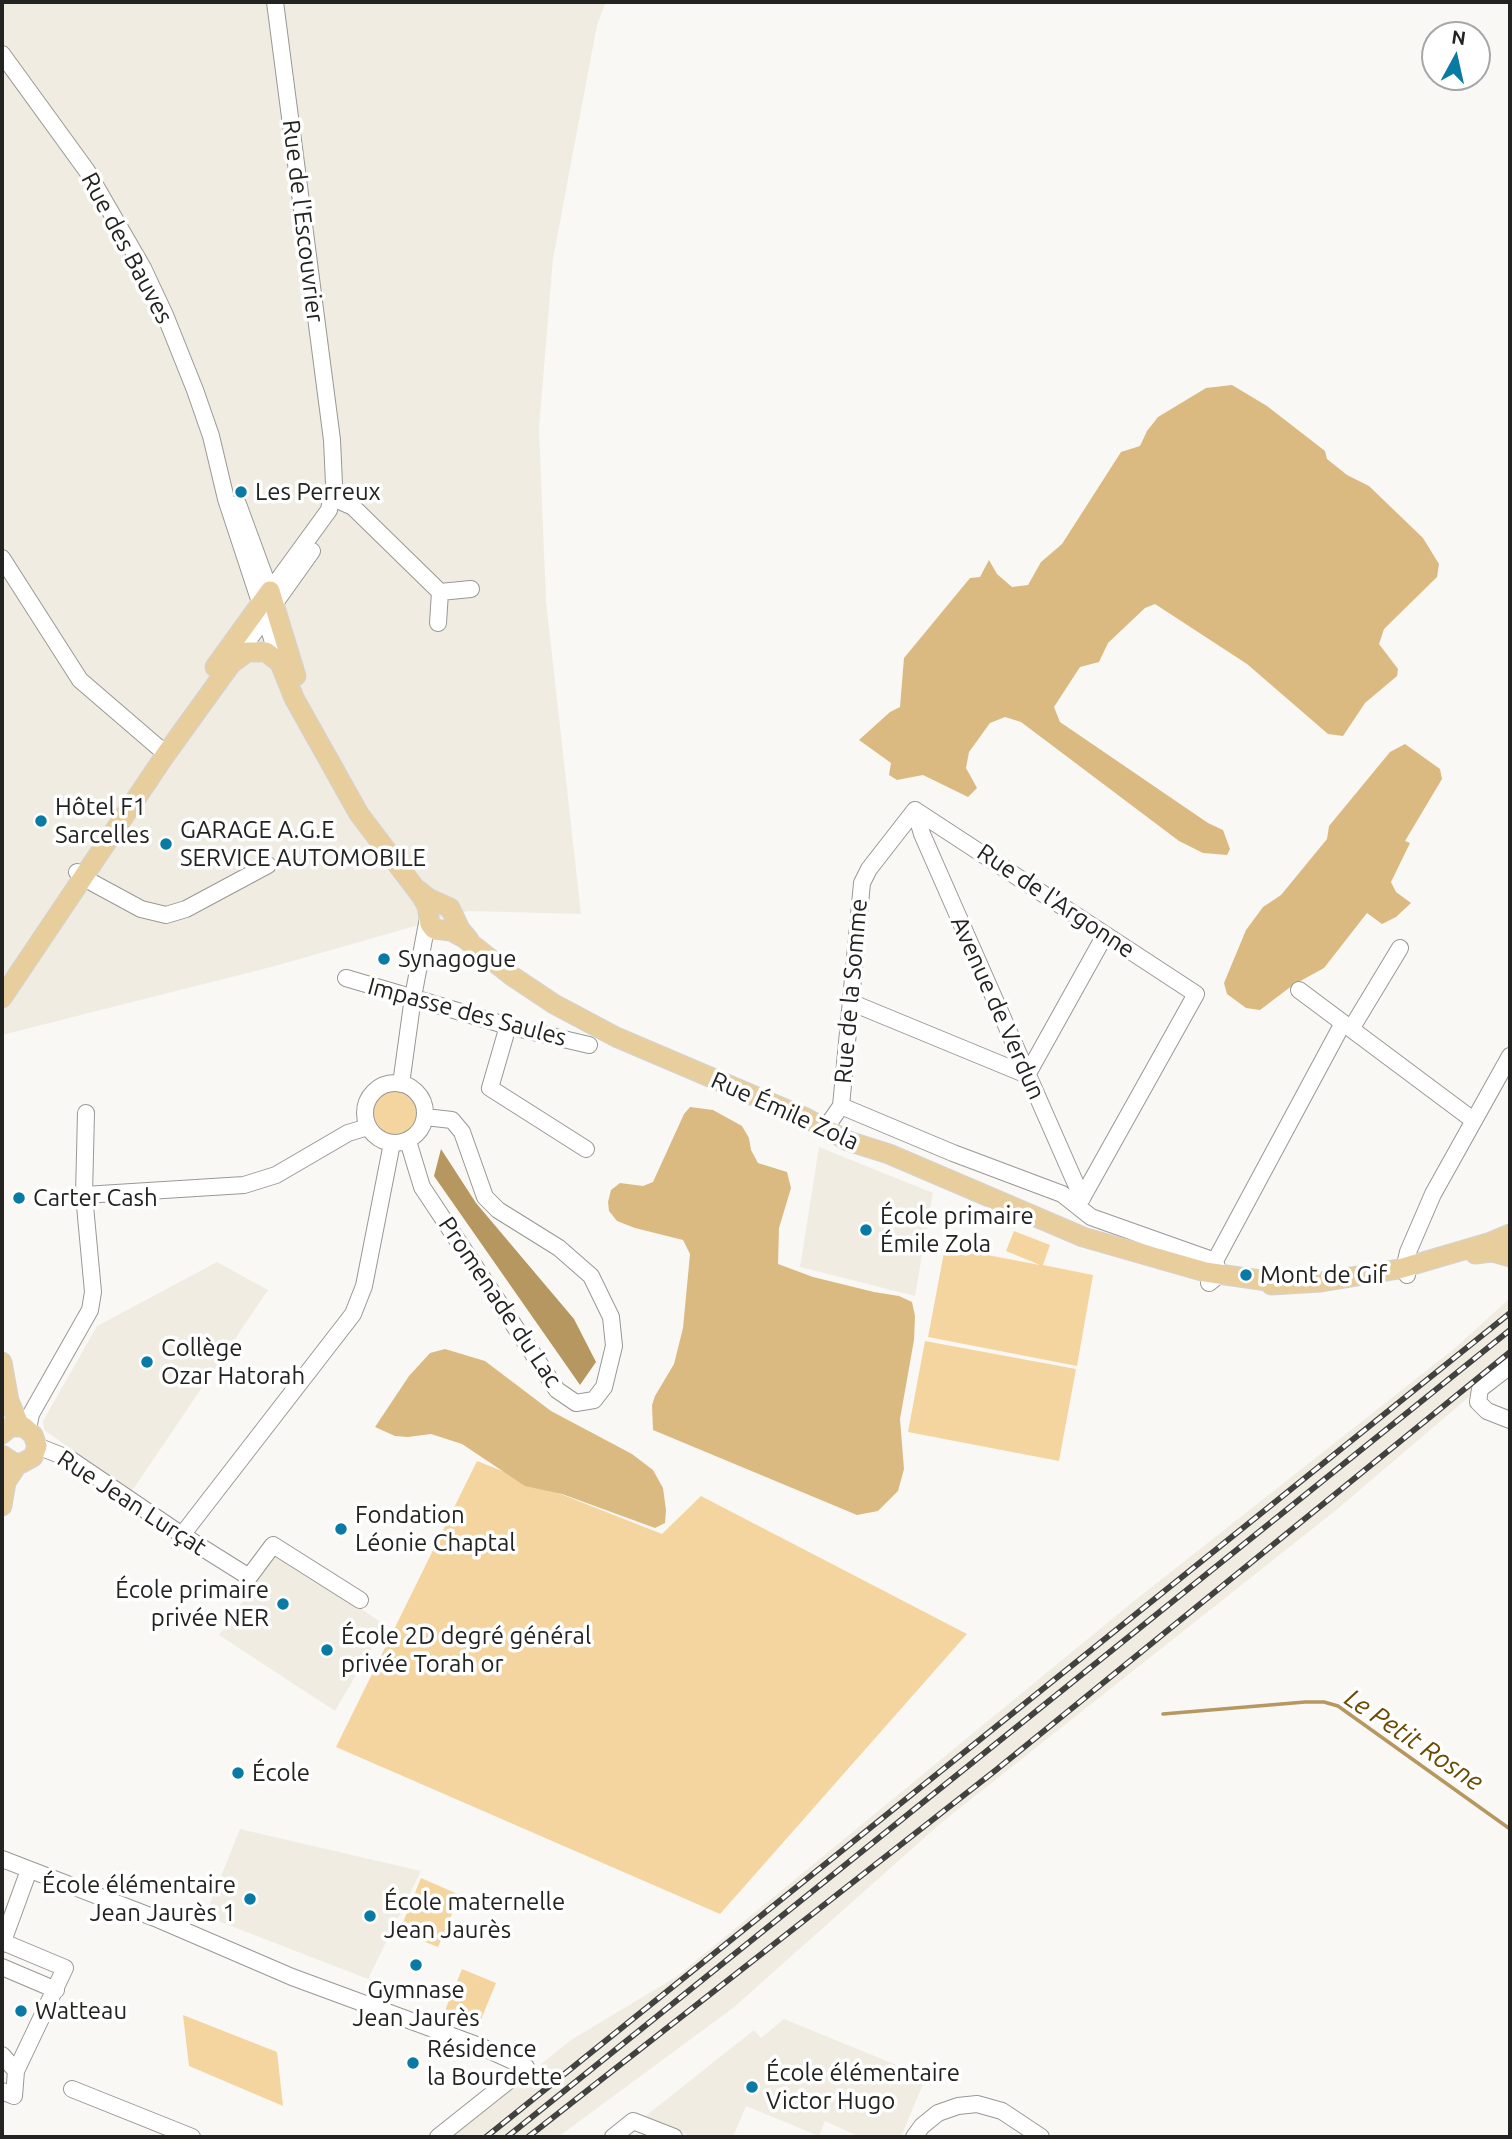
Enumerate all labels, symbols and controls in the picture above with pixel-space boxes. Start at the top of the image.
north arrow [1421,21,1491,91]
text: N [1450,25,1467,49]
street label: Rue de l'Escouvrier [276,118,330,324]
street label: Rue des Bauves [75,167,179,329]
place label: Les Perreux [255,478,381,506]
marker: Les Perreux [233,484,249,500]
place label: Hôtel F1 Sarcelles [55,793,150,849]
marker: Hôtel F1 Sarcelles [33,813,49,829]
place label: GARAGE A.G.E SERVICE AUTOMOBILE [180,816,426,872]
marker: GARAGE A.G.E SERVICE AUTOMOBILE [158,836,174,852]
street label: Rue de l'Argonne [972,838,1140,964]
street label: Rue de la Somme [829,897,873,1085]
street label: Avenue de Verdun [945,912,1051,1104]
place label: Synagogue [398,945,516,973]
marker: Synagogue [376,951,392,967]
street label: Impasse des Saules [364,972,570,1052]
street label: Rue Émile Zola [707,1066,863,1156]
place label: Carter Cash [33,1184,158,1212]
marker: Carter Cash [11,1190,27,1206]
place label: École primaire Émile Zola [880,1202,1034,1258]
street label: Promenade du Lac [432,1211,568,1393]
marker: École primaire Émile Zola [858,1222,874,1238]
place label: Mont de Gif [1260,1261,1387,1289]
marker: Mont de Gif [1238,1267,1254,1283]
place label: Collège Ozar Hatorah [161,1334,305,1390]
marker: Collège Ozar Hatorah [139,1354,155,1370]
street label: Rue Jean Lurçat [52,1444,212,1562]
place label: Fondation Léonie Chaptal [355,1501,516,1557]
marker: Fondation Léonie Chaptal [333,1521,349,1537]
place label: École primaire privée NER [115,1576,269,1632]
marker: École primaire privée NER [275,1596,291,1612]
place label: École 2D degré général privée Torah or [341,1622,591,1678]
marker: École 2D degré général privée Torah or [319,1642,335,1658]
water label: Le Petit Rosne [1339,1682,1489,1798]
place label: École [252,1759,310,1787]
marker: École [230,1765,246,1781]
place label: École élémentaire Jean Jaurès 1 [42,1871,236,1927]
place label: École maternelle Jean Jaurès [384,1888,565,1944]
marker: École élémentaire Jean Jaurès 1 [242,1891,258,1907]
marker: École maternelle Jean Jaurès [362,1908,378,1924]
marker: Gymnase Jean Jaurès [408,1957,424,1973]
place label: Gymnase Jean Jaurès [352,1976,480,2032]
place label: Watteau [35,1997,127,2025]
marker: Watteau [13,2003,29,2019]
place label: Résidence la Bourdette [427,2035,563,2091]
marker: Résidence la Bourdette [405,2055,421,2071]
place label: École élémentaire Victor Hugo [766,2059,960,2115]
marker: École élémentaire Victor Hugo [744,2079,760,2095]

